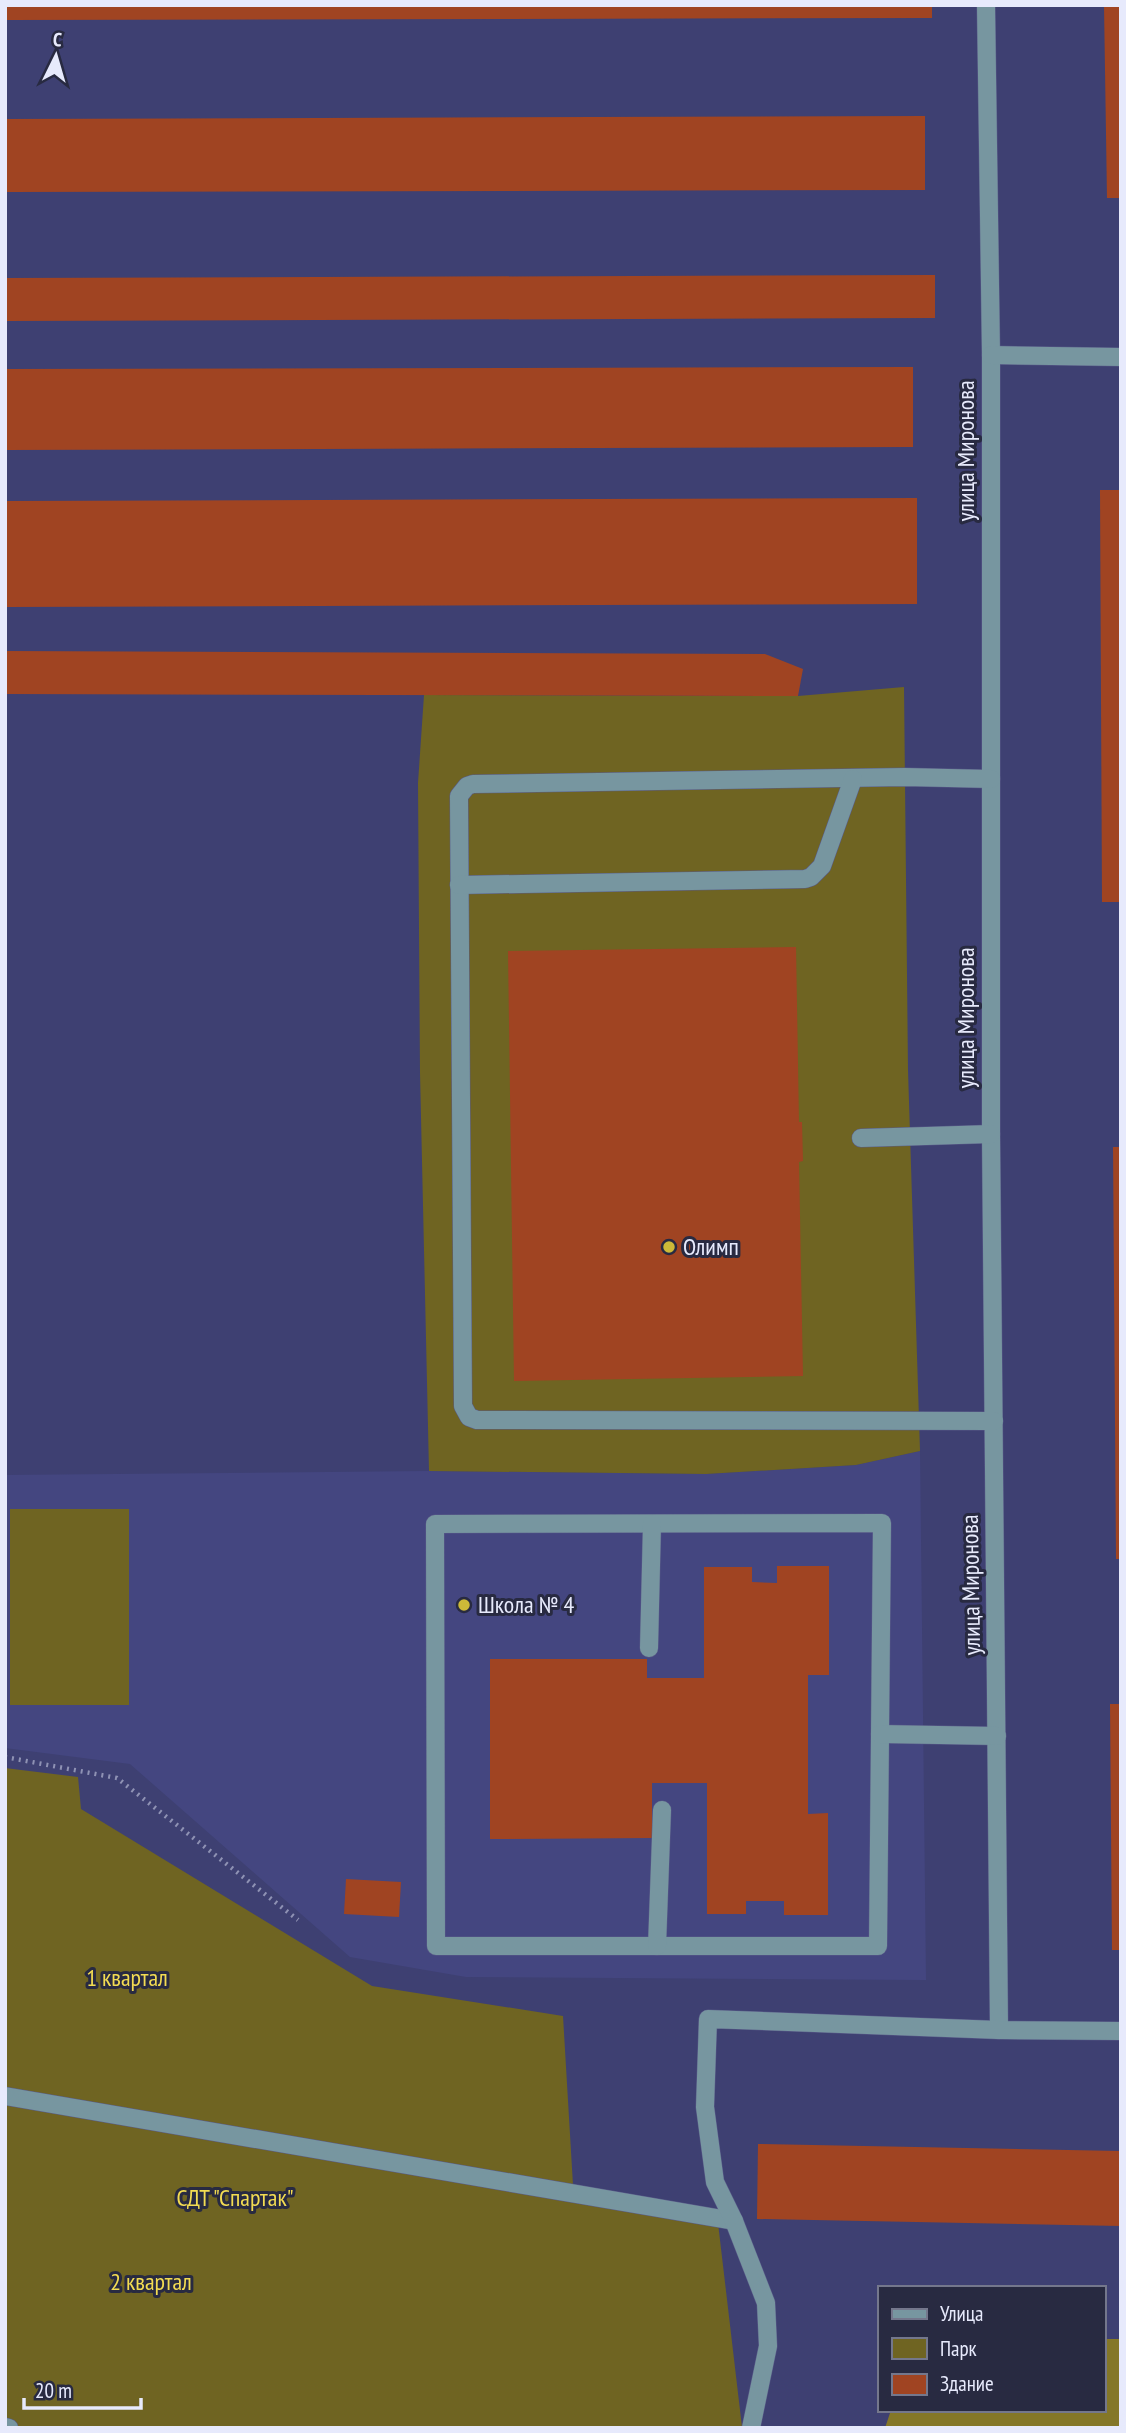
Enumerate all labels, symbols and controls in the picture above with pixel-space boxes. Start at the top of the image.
north arrow [21,21,91,91]
text: С [52,27,63,51]
street label: улица Миронова [950,381,981,522]
street label: улица Миронова [950,948,981,1089]
place label: Олимп [683,1231,739,1262]
marker: Олимп [661,1239,677,1255]
street label: улица Миронова [954,1514,987,1656]
place label: Школа № 4 [478,1589,575,1620]
marker: Школа № 4 [456,1597,472,1613]
park label: 1 квартал [86,1962,168,1993]
park label: СДТ "Спартак" [176,2182,294,2213]
park label: 2 квартал [110,2266,192,2297]
legend [878,2286,1105,2412]
text: Улица [940,2300,983,2327]
text: Парк [940,2335,977,2362]
scale bar [24,2366,142,2410]
text: Здание [940,2370,994,2397]
text: 20 m [35,2377,72,2404]

